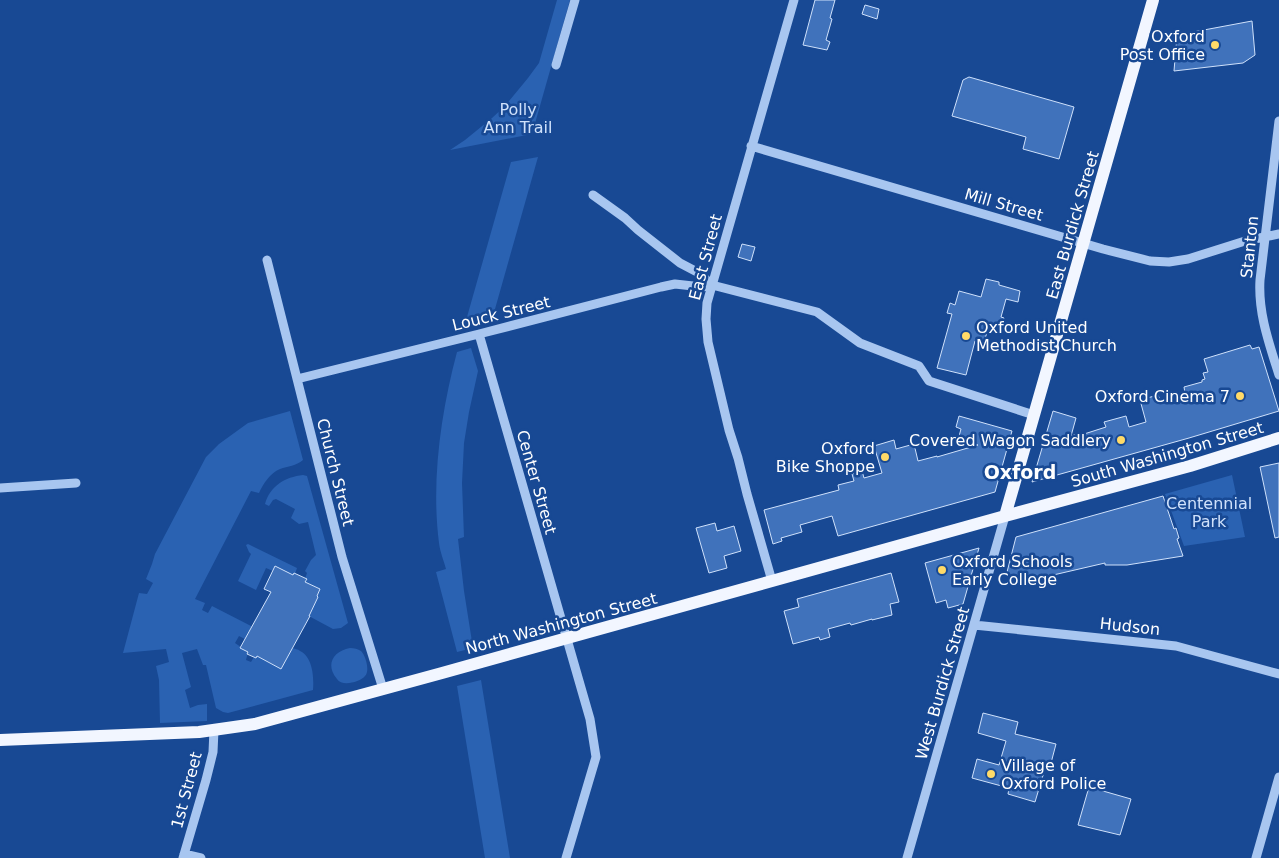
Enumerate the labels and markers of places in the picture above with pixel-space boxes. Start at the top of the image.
place label: Oxford Post Office [1120,27,1205,64]
marker: Oxford Post Office [1209,39,1221,51]
place label: Oxford United Methodist Church [976,318,1117,355]
marker: Oxford United Methodist Church [960,330,972,342]
place label: Oxford Cinema 7 [1095,387,1230,406]
marker: Oxford Cinema 7 [1234,390,1246,402]
place label: Covered Wagon Saddlery [909,431,1111,450]
marker: Covered Wagon Saddlery [1115,434,1127,446]
place label: Oxford Bike Shoppe [776,439,875,476]
marker: Oxford Bike Shoppe [879,451,891,463]
place label: Oxford Schools Early College [952,552,1072,589]
marker: Oxford Schools Early College [936,564,948,576]
place label: Village of Oxford Police [1001,756,1106,793]
marker: Village of Oxford Police [985,768,997,780]

